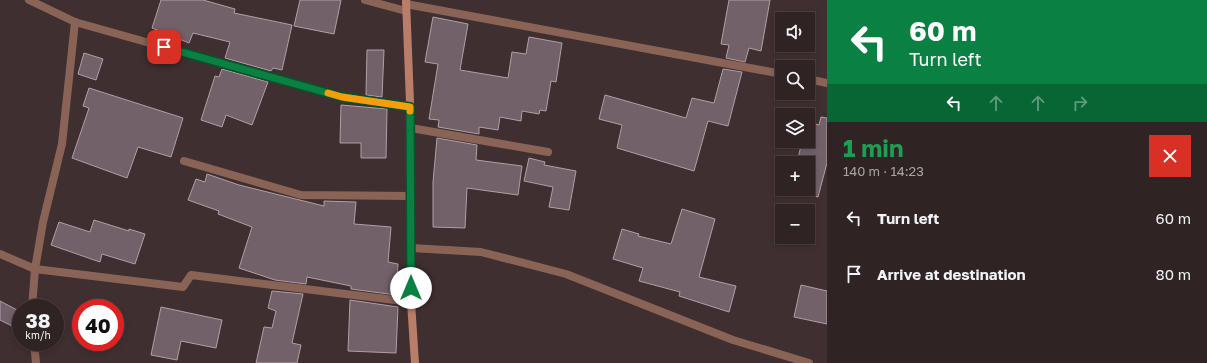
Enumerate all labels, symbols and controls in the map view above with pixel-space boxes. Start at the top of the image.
map controls [775,12,815,244]
button: sound [775,12,815,52]
text: 60 m [909,14,976,47]
icon: left [843,16,895,68]
pin [147,30,181,64]
icon: arrive [153,36,175,58]
text: Turn left [909,48,982,70]
button: search [775,60,815,100]
icon: left [943,92,965,114]
icon: ahead [985,92,1007,114]
icon: ahead [1027,92,1049,114]
icon: right [1069,92,1091,114]
button: layers [775,108,815,148]
text: 1 min [843,133,903,162]
button: close [1149,135,1191,177]
button: + [775,156,815,196]
text: 140 m · 14:23 [843,163,924,179]
button: − [775,204,815,244]
icon: left [843,207,865,229]
text: Turn left [877,209,939,227]
text: 60 m [1156,209,1191,227]
icon: arrive [843,263,865,285]
text: Arrive at destination [877,265,1026,283]
text: 80 m [1156,265,1191,283]
position arrow [390,267,432,309]
speed limit sign: 40 [72,299,124,351]
text: 38 [25,308,50,332]
text: km/h [25,329,51,341]

